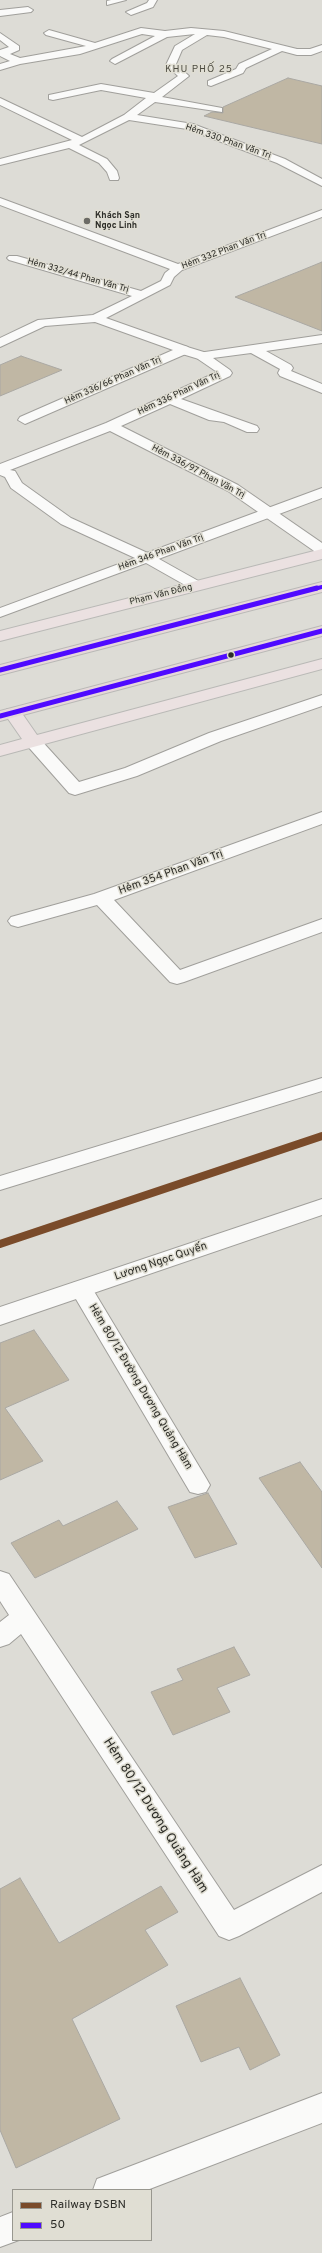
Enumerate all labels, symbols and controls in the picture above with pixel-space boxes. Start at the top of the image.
district label: KHU PHỐ 25 [165,64,233,76]
street label: Hẻm 330 Phan Văn Trị [184,122,272,162]
place label: Khách Sạn Ngọc Linh [95,211,140,232]
marker: Khách Sạn Ngọc Linh [82,216,92,226]
street label: Hẻm 332 Phan Văn Trị [180,230,268,272]
street label: Hẻm 332/44 Phan Văn Trị [26,256,130,296]
street label: Hẻm 336/66 Phan Văn Trị [63,355,163,407]
street label: Hẻm 336 Phan Văn Trị [136,370,222,418]
street label: Hẻm 336/97 Phan Văn Trị [150,443,246,501]
street label: Hẻm 346 Phan Văn Trị [117,533,205,573]
street label: Phạm Văn Đồng [129,582,193,608]
unlabelled marker [226,650,236,660]
street label: Hẻm 354 Phan Văn Trị [117,848,225,898]
street label: Lương Ngọc Quyến [113,1240,209,1284]
street label: Hẻm 80/12 Đường Dương Quảng Hàm [85,1302,195,1472]
street label: Hẻm 80/12 Dương Quảng Hàm [99,1736,211,1896]
legend [12,2189,152,2241]
text: Railway ĐSBN [50,2197,126,2213]
text: 50 [50,2217,65,2233]

